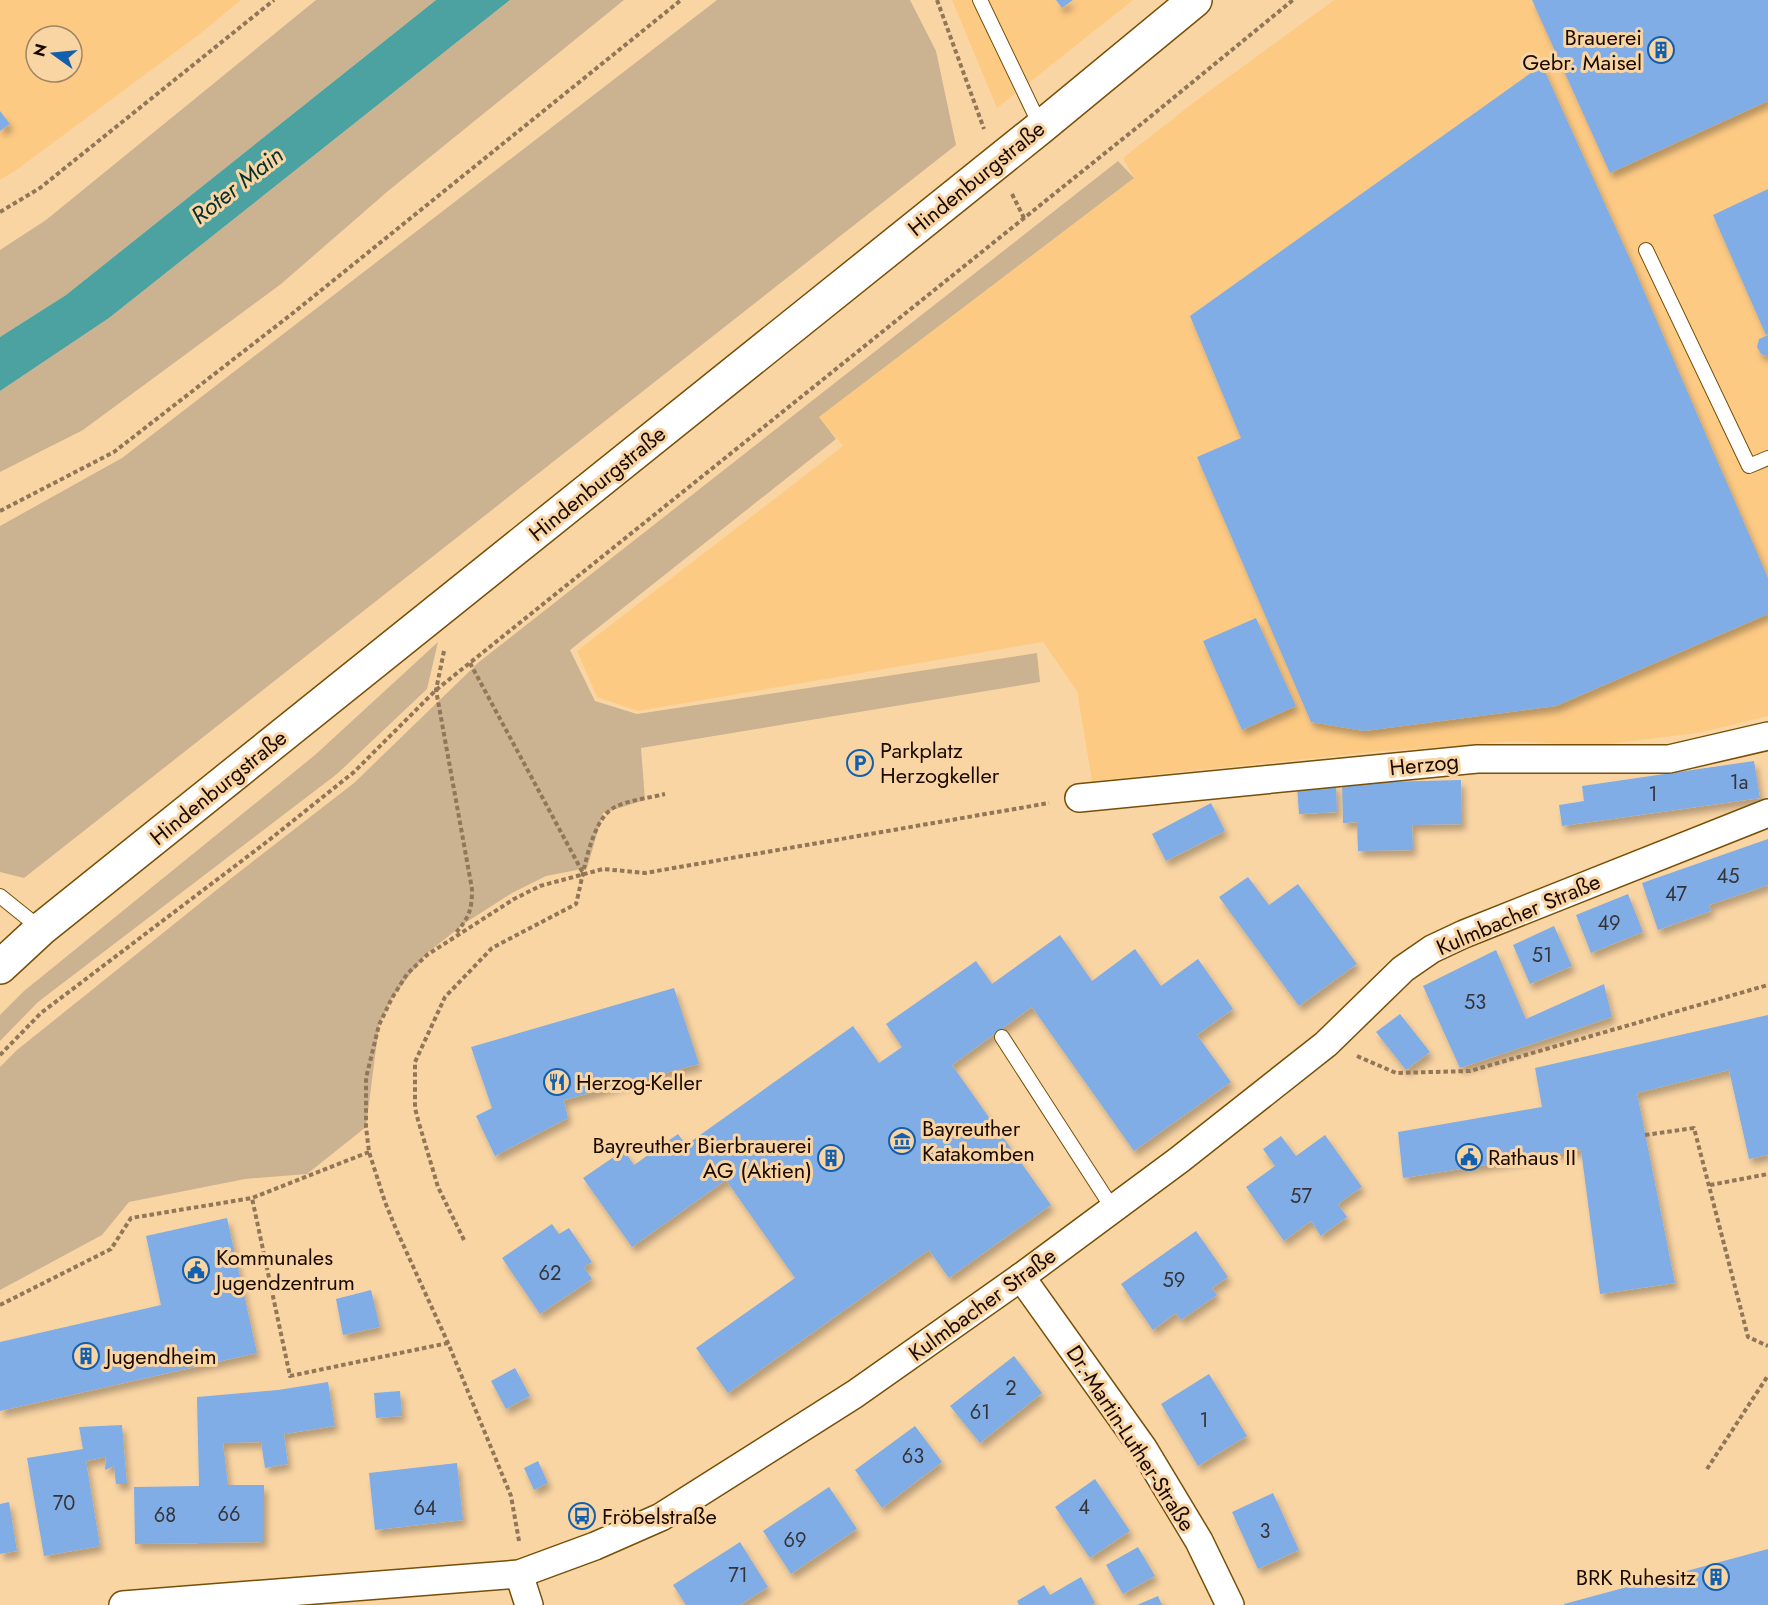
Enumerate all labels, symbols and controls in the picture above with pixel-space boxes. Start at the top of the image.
place label: Brauerei Gebr. Maisel [1522,21,1642,78]
north arrow [24,24,84,84]
building icon: Brauerei Gebr. Maisel [1646,35,1676,65]
text: N [27,41,53,59]
street label: Hindenburgstraße [901,113,1051,243]
water label: Roter Main [183,138,291,232]
street label: Hindenburgstraße [522,418,672,548]
street label: Hindenburgstraße [143,722,293,852]
place label: Parkplatz Herzogkeller [880,734,1000,791]
street label: Herzog [1388,744,1460,784]
parking icon: Parkplatz Herzogkeller [845,748,875,778]
house number: 1a [1730,768,1748,797]
house number: 1 [1649,780,1658,809]
house number: 45 [1717,862,1739,891]
street label: Kulmbacher Straße [1431,865,1605,963]
house number: 47 [1665,880,1688,909]
house number: 49 [1597,909,1621,938]
house number: 51 [1532,941,1552,970]
house number: 53 [1464,988,1486,1017]
place label: Herzog-Keller [576,1066,703,1098]
restaurant icon: Herzog-Keller [542,1067,572,1097]
place label: Bayreuther Katakomben [922,1112,1035,1169]
museum icon: Bayreuther Katakomben [887,1126,917,1156]
place label: Bayreuther Bierbrauerei AG (Aktien) [592,1129,812,1186]
place label: Rathaus II [1488,1141,1576,1173]
public building icon: Rathaus II [1454,1142,1484,1172]
building icon: Bayreuther Bierbrauerei AG (Aktien) [816,1143,846,1173]
house number: 57 [1290,1182,1312,1211]
street label: Kulmbacher Straße [902,1239,1062,1369]
place label: Kommunales Jugendzentrum [213,1241,355,1298]
public building icon: Kommunales Jugendzentrum [181,1255,211,1285]
house number: 62 [539,1259,561,1288]
house number: 59 [1163,1266,1185,1295]
street label: Dr.-Martin-Luther-Straße [1059,1339,1203,1537]
place label: Jugendheim [103,1340,217,1372]
building icon: Jugendheim [71,1341,101,1371]
house number: 2 [1005,1374,1017,1403]
house number: 61 [970,1398,990,1427]
house number: 1 [1200,1406,1209,1435]
house number: 63 [902,1442,924,1471]
house number: 70 [53,1489,75,1518]
house number: 4 [1078,1493,1090,1522]
house number: 64 [413,1494,437,1523]
house number: 66 [217,1500,241,1529]
place label: Fröbelstraße [602,1500,717,1532]
house number: 68 [154,1501,176,1530]
bus stop icon: Fröbelstraße [567,1501,597,1531]
house number: 3 [1260,1517,1271,1546]
house number: 69 [783,1526,807,1555]
house number: 71 [728,1561,748,1590]
place label: BRK Ruhesitz [1576,1561,1696,1593]
building icon: BRK Ruhesitz [1701,1562,1731,1592]

